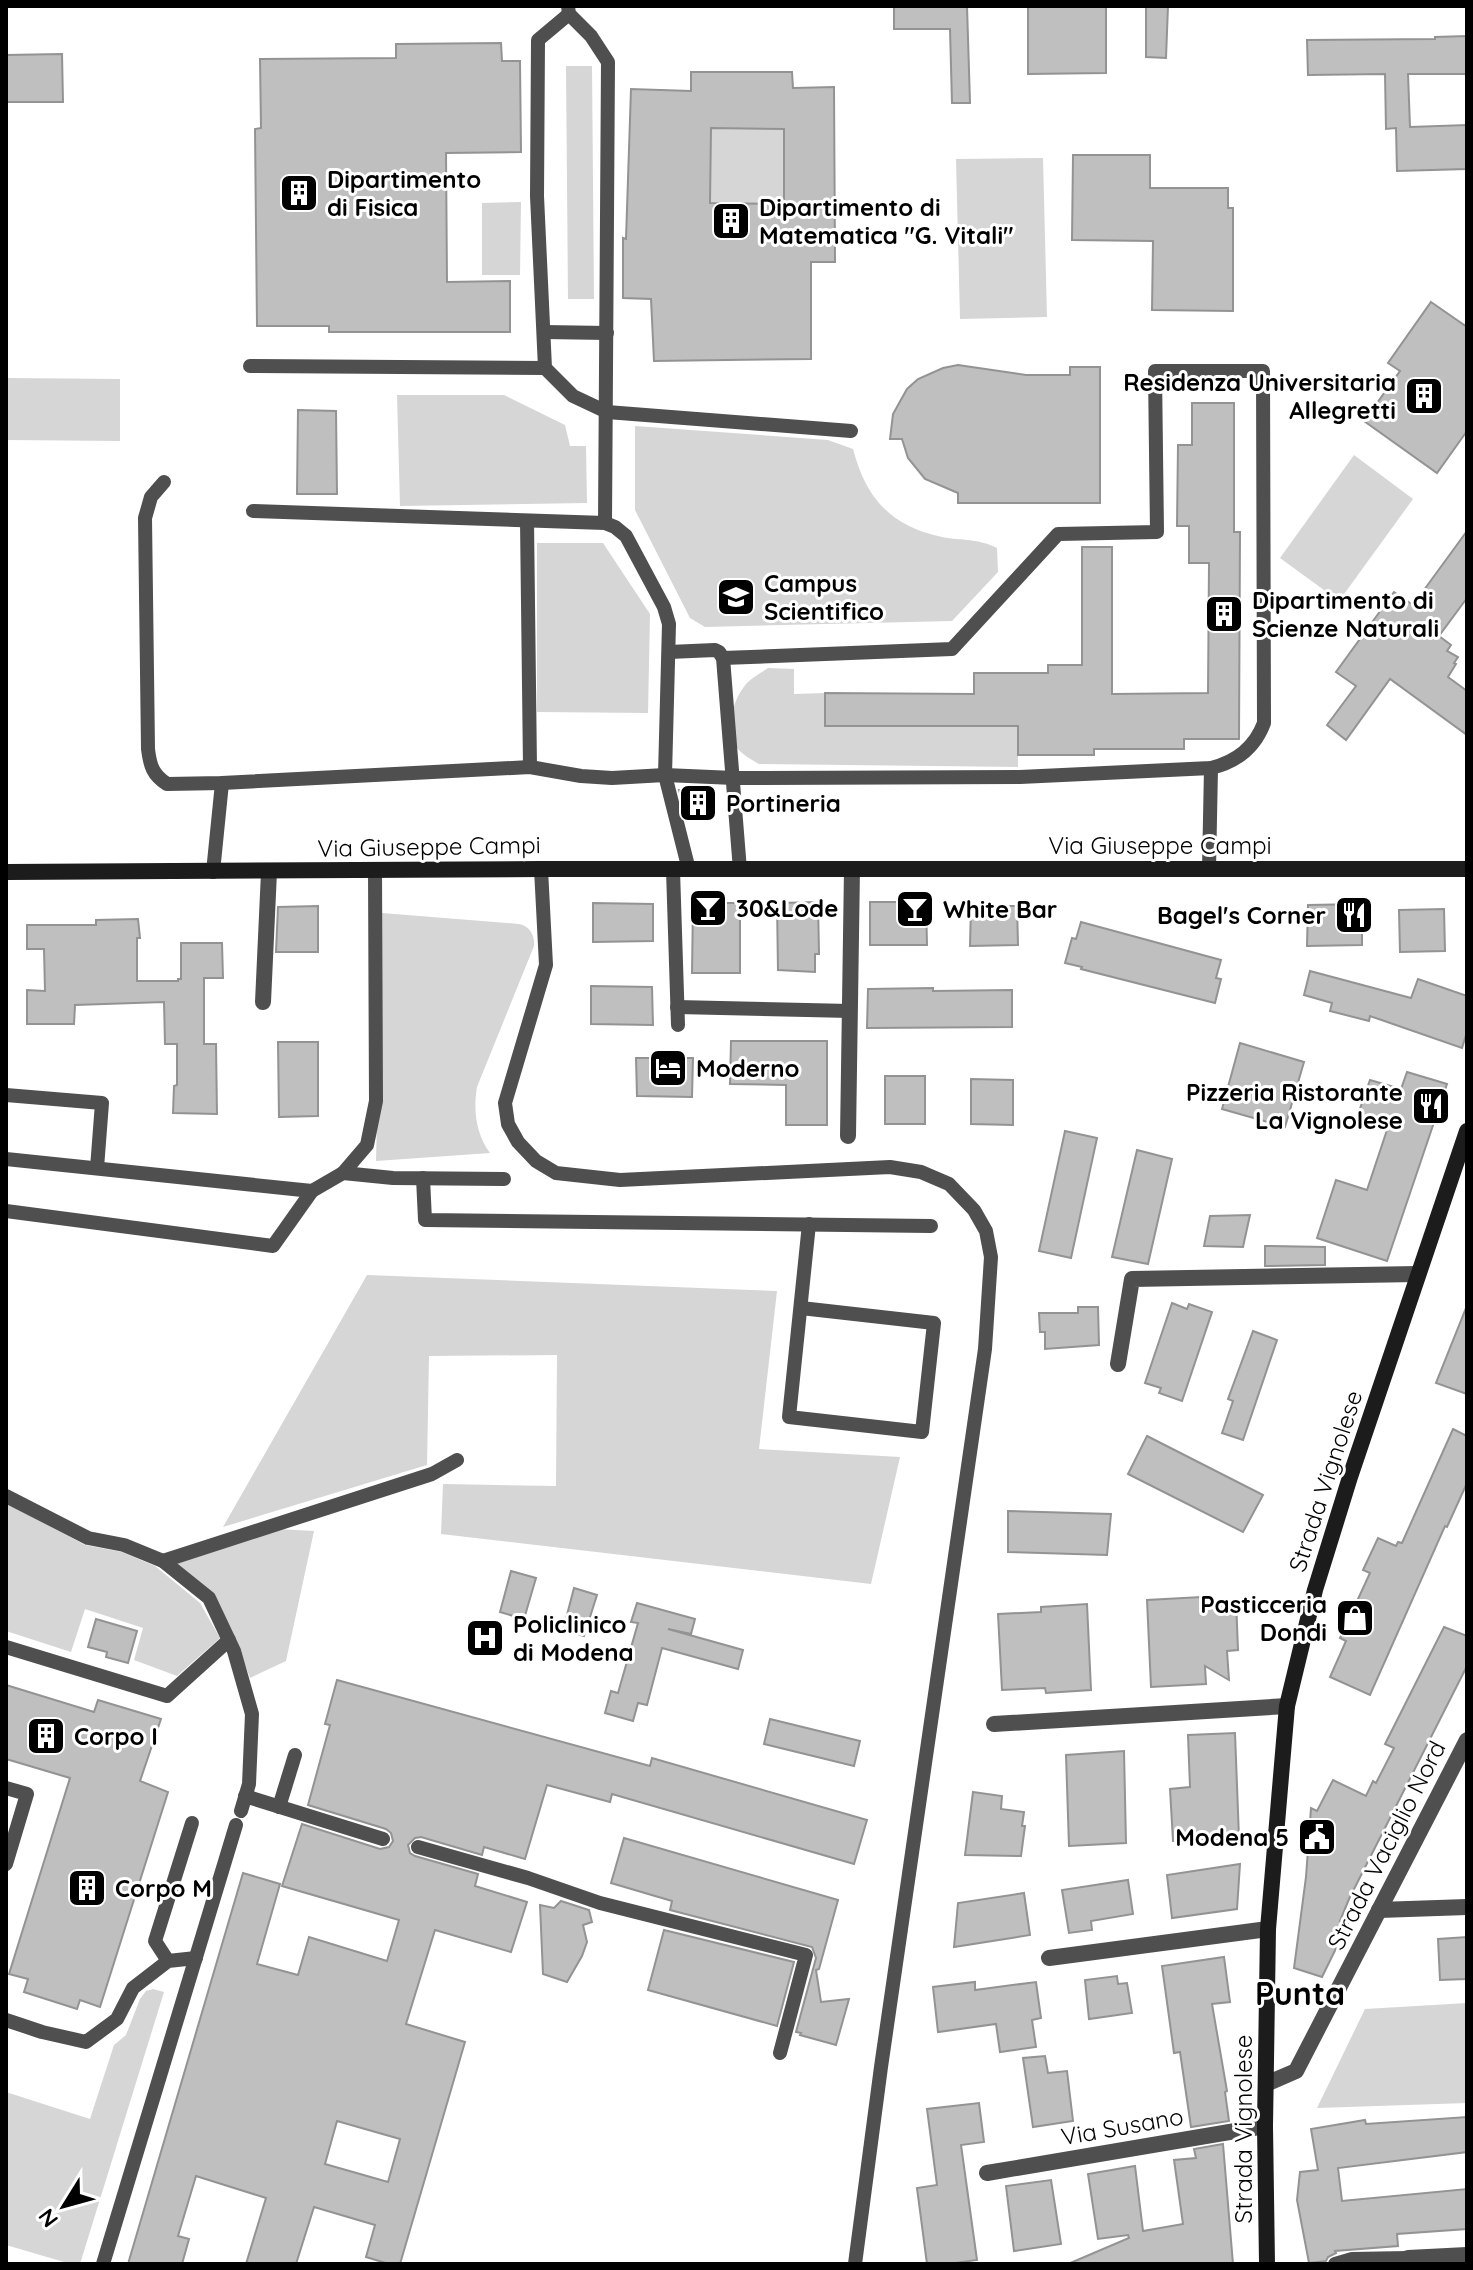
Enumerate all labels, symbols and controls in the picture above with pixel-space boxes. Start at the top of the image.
place label: Dipartimento di Fisica [327,164,481,222]
building icon: Dipartimento di Fisica [278,172,320,214]
place label: Dipartimento di Matematica "G. Vitali" [759,192,1014,250]
building icon: Dipartimento di Matematica "G. Vitali" [710,200,752,242]
place label: Residenza Universitaria Allegretti [1123,367,1396,425]
building icon: Residenza Universitaria Allegretti [1403,375,1445,417]
place label: Campus Scientifico [764,568,884,626]
school or university icon: Campus Scientifico [715,576,757,618]
place label: Dipartimento di Scienze Naturali [1252,585,1439,643]
building icon: Dipartimento di Scienze Naturali [1203,593,1245,635]
building icon: Portineria [677,782,719,824]
place label: Portineria [726,788,841,818]
street label: Via Giuseppe Campi [317,829,541,863]
street label: Via Giuseppe Campi [1048,830,1272,860]
bar icon: 30&Lode [687,887,729,929]
bar icon: White Bar [894,888,936,930]
place label: 30&Lode [736,893,838,923]
place label: White Bar [943,894,1057,924]
restaurant icon: Bagel's Corner [1333,894,1375,936]
place label: Bagel's Corner [1157,900,1326,930]
hotel icon: Moderno [647,1047,689,1089]
place label: Moderno [696,1053,800,1083]
place label: Pizzeria Ristorante La Vignolese [1186,1077,1403,1135]
restaurant icon: Pizzeria Ristorante La Vignolese [1410,1085,1452,1127]
street label: Strada Vignolese [1282,1387,1368,1575]
place label: Pasticceria Dondi [1200,1589,1327,1647]
shop icon: Pasticceria Dondi [1334,1597,1376,1639]
place label: Policlinico di Modena [513,1609,634,1667]
hospital icon: Policlinico di Modena [464,1617,506,1659]
building icon: Corpo I [25,1715,67,1757]
place label: Corpo I [74,1721,158,1751]
street label: Strada Vaciglio Nord [1320,1736,1452,1954]
public building icon: Modena 5 [1296,1816,1338,1858]
place label: Modena 5 [1175,1822,1289,1852]
building icon: Corpo M [66,1867,108,1909]
place label: Corpo M [115,1873,212,1903]
district label: Punta [1255,1973,1345,2013]
street label: Strada Vignolese [1228,2035,1258,2223]
street label: Via Susano [1058,2100,1186,2152]
north arrow [24,2166,104,2246]
text: N [32,2203,64,2233]

